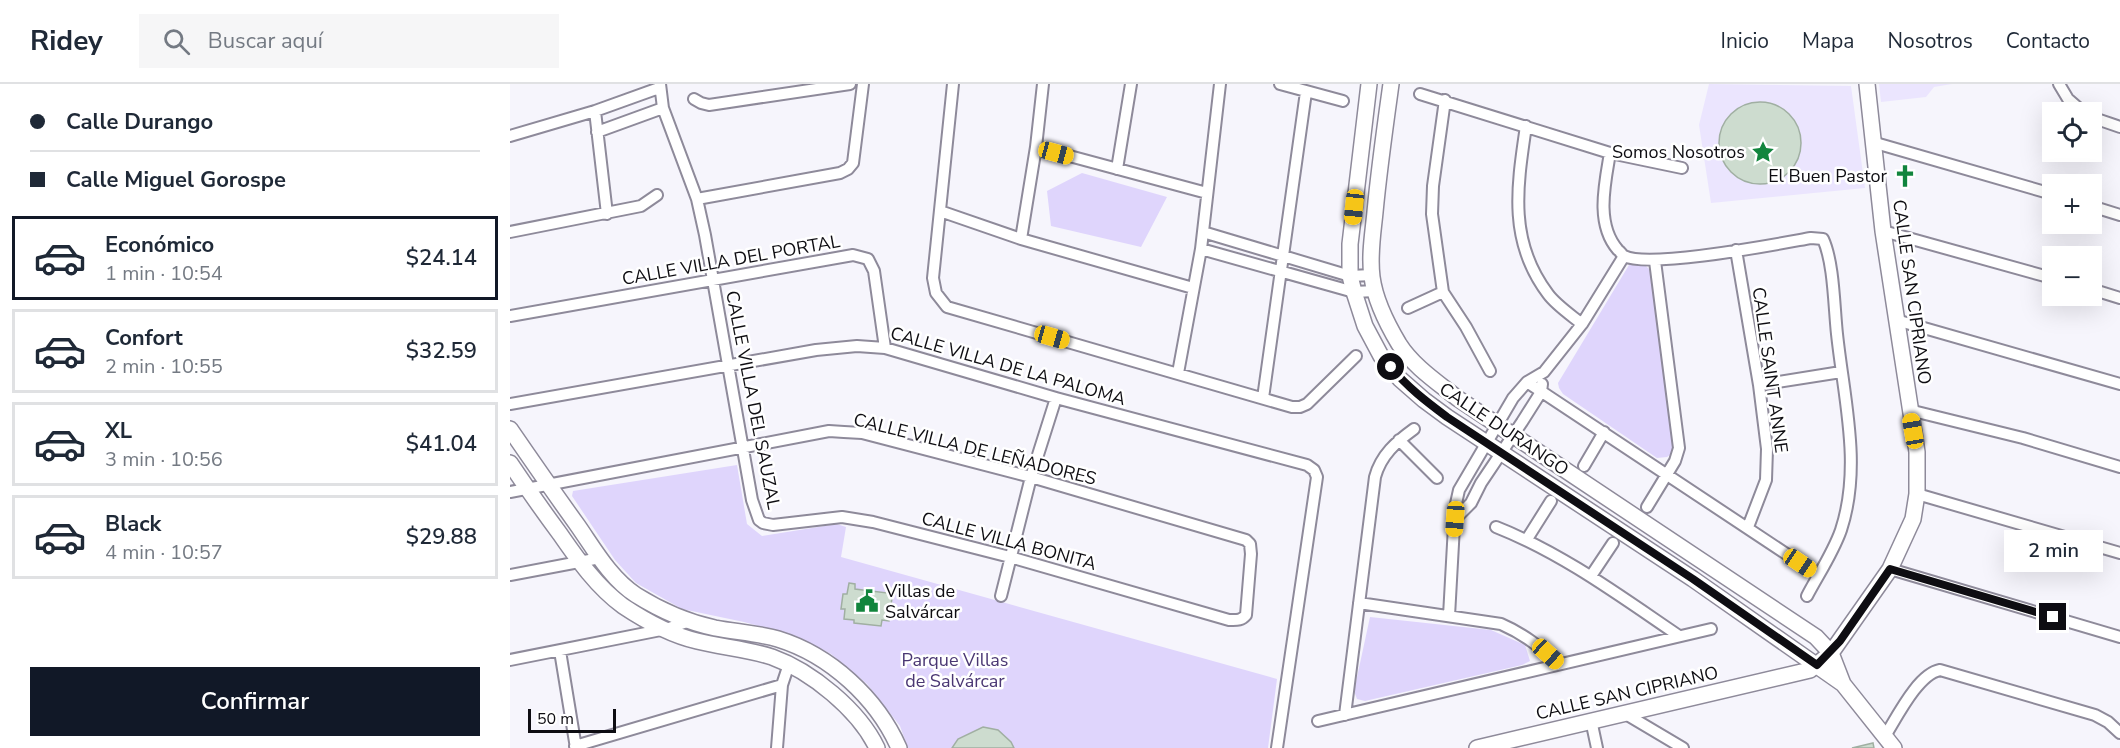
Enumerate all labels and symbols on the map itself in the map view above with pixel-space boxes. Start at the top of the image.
place icon: Somos Nosotros [1750,139,1776,165]
car [1036,140,1076,166]
place label: Somos Nosotros [1612,140,1745,164]
church icon: El Buen Pastor [1892,163,1918,189]
place label: El Buen Pastor [1768,164,1888,188]
car [1343,188,1365,226]
street label: CALLE SAN CIPRIANO [1887,198,1937,386]
street label: CALLE VILLA DEL PORTAL [620,229,842,291]
street label: CALLE SAINT ANNE [1746,285,1794,455]
street label: CALLE VILLA DEL SAUZAL [720,289,786,512]
street label: CALLE VILLA DE LA PALOMA [888,321,1128,411]
car [1032,323,1072,351]
route start [1377,353,1404,380]
street label: CALLE DURANGO [1435,377,1573,481]
street label: CALLE VILLA DE LEÑADORES [851,407,1099,491]
car [1901,412,1925,450]
car [1445,500,1465,538]
street label: CALLE VILLA BONITA [919,506,1099,576]
callout: 2 min [2004,530,2102,572]
car [1780,545,1820,581]
place label: Villas de Salvárcar [884,579,960,624]
public building icon: Villas de Salvárcar [854,588,880,614]
route end [2039,603,2066,630]
car [1529,635,1567,673]
park label: Parque Villas de Salvárcar [901,648,1009,693]
street label: CALLE SAN CIPRIANO [1533,660,1721,726]
scale bar [528,706,616,734]

